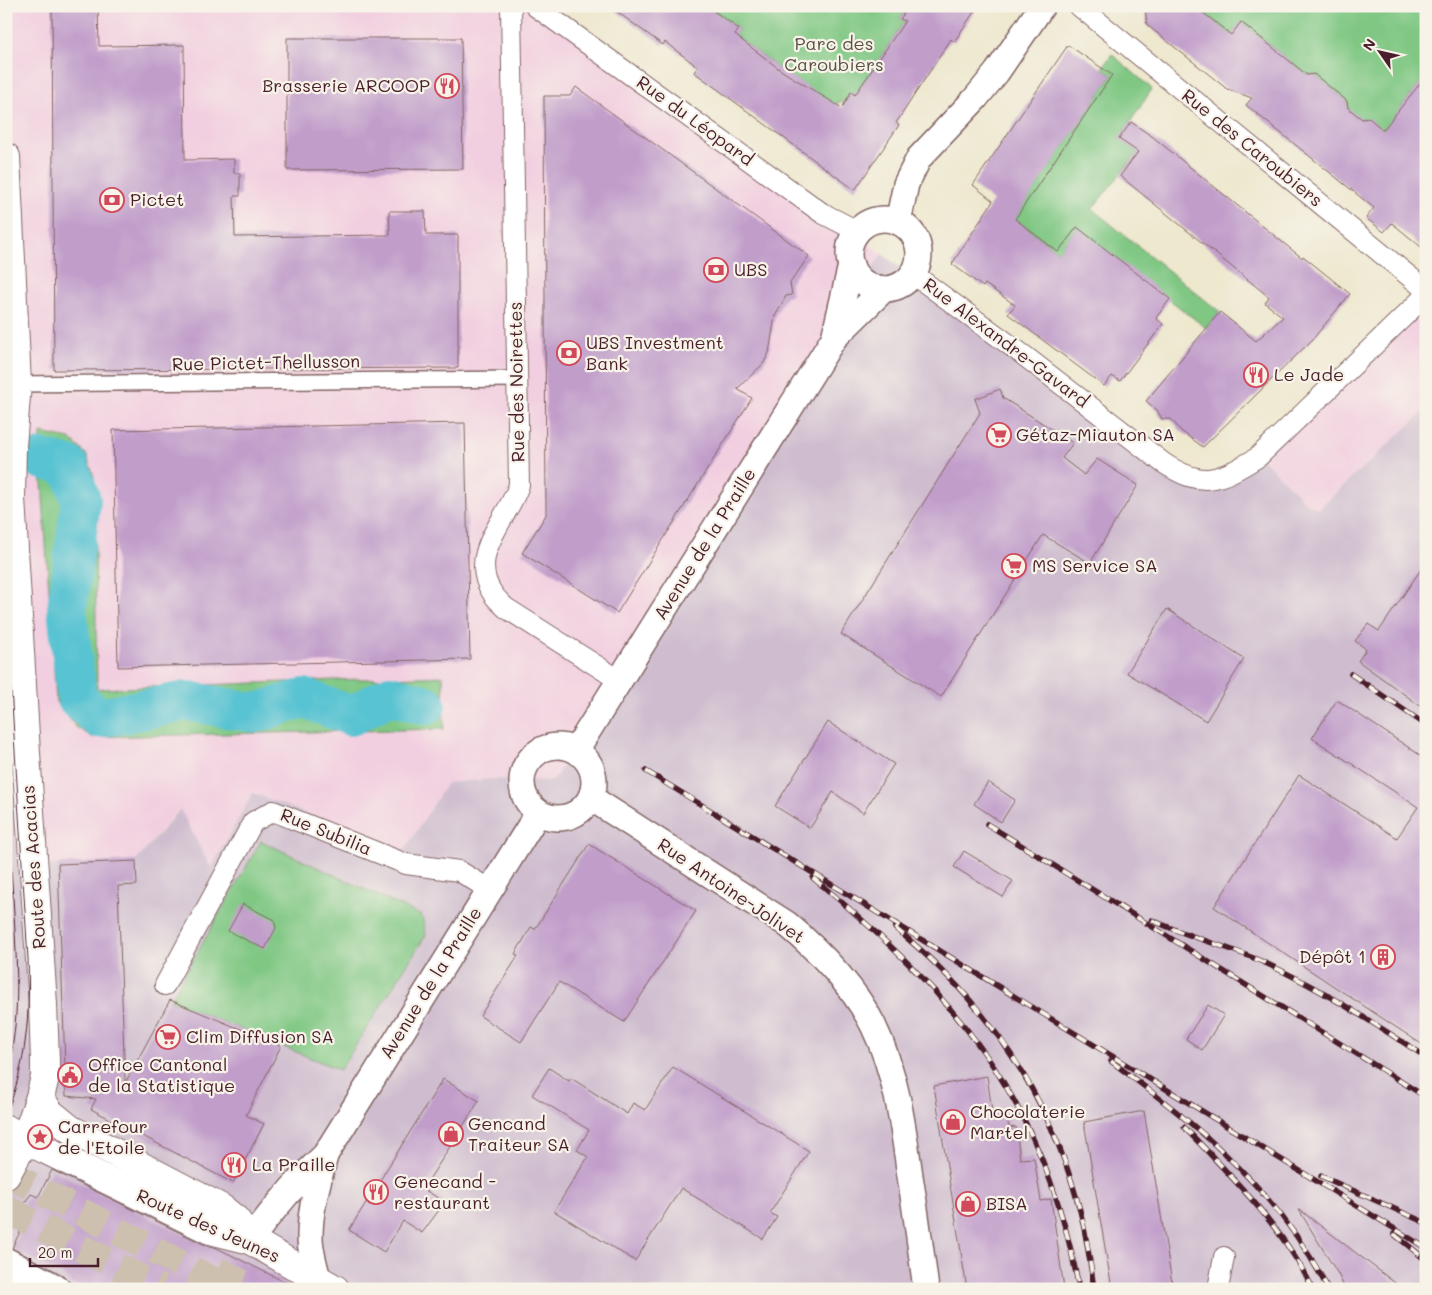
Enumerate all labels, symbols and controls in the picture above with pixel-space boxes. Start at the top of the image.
north arrow [1354,28,1404,78]
park label: Parc des Caroubiers [784,31,884,76]
text: N [1358,35,1380,54]
street label: Rue du Léopard [632,70,759,171]
place label: Brasserie ARCOOP [262,73,430,97]
restaurant icon: Brasserie ARCOOP [434,73,460,99]
street label: Rue des Caroubiers [1177,83,1328,212]
bank icon: Pictet [99,187,125,213]
place label: Pictet [130,187,184,211]
bank icon: UBS [703,257,729,283]
place label: UBS [734,257,767,281]
street label: Rue Alexandre-Gavard [919,272,1094,412]
street label: Rue des Noirettes [503,301,529,463]
place label: UBS Investment Bank [586,330,724,375]
bank icon: UBS Investment Bank [556,340,582,366]
street label: Rue Pictet-Thellusson [172,348,360,376]
restaurant icon: Le Jade [1243,362,1269,388]
place label: Le Jade [1274,362,1344,386]
supermarket icon: Gétaz-Miauton SA [986,422,1012,448]
place label: Gétaz-Miauton SA [1016,422,1175,446]
street label: Avenue de la Praille [648,463,761,624]
supermarket icon: MS Service SA [1001,553,1027,579]
place label: MS Service SA [1032,553,1158,577]
street label: Route des Acacias [15,784,51,950]
street label: Rue Subilia [277,802,376,860]
street label: Rue Antoine-Jolivet [653,832,810,948]
street label: Avenue de la Praille [374,902,487,1063]
place label: Dépôt 1 [1299,944,1366,968]
building icon: Dépôt 1 [1370,944,1396,970]
supermarket icon: Clim Diffusion SA [155,1024,181,1050]
place label: Clim Diffusion SA [186,1024,334,1048]
place label: Office Cantonal de la Statistique [88,1052,235,1097]
public building icon: Office Cantonal de la Statistique [57,1062,83,1088]
place label: Chocolaterie Martel [970,1099,1085,1144]
shop icon: Chocolaterie Martel [940,1109,966,1135]
place label: Gencand Traiteur SA [468,1111,570,1156]
place label: Carrefour de l'Etoile [58,1114,148,1159]
shop icon: Gencand Traiteur SA [438,1121,464,1147]
place icon: Carrefour de l'Etoile [27,1124,53,1150]
restaurant icon: La Praille [221,1152,247,1178]
place label: La Praille [252,1152,335,1176]
place label: Genecand - restaurant [394,1169,496,1214]
restaurant icon: Genecand - restaurant [363,1179,389,1205]
street label: Route des Jeunes [133,1183,284,1268]
shop icon: BISA [955,1191,981,1217]
place label: BISA [986,1191,1028,1215]
scale bar [30,1235,98,1267]
text: 20 m [38,1242,72,1262]

